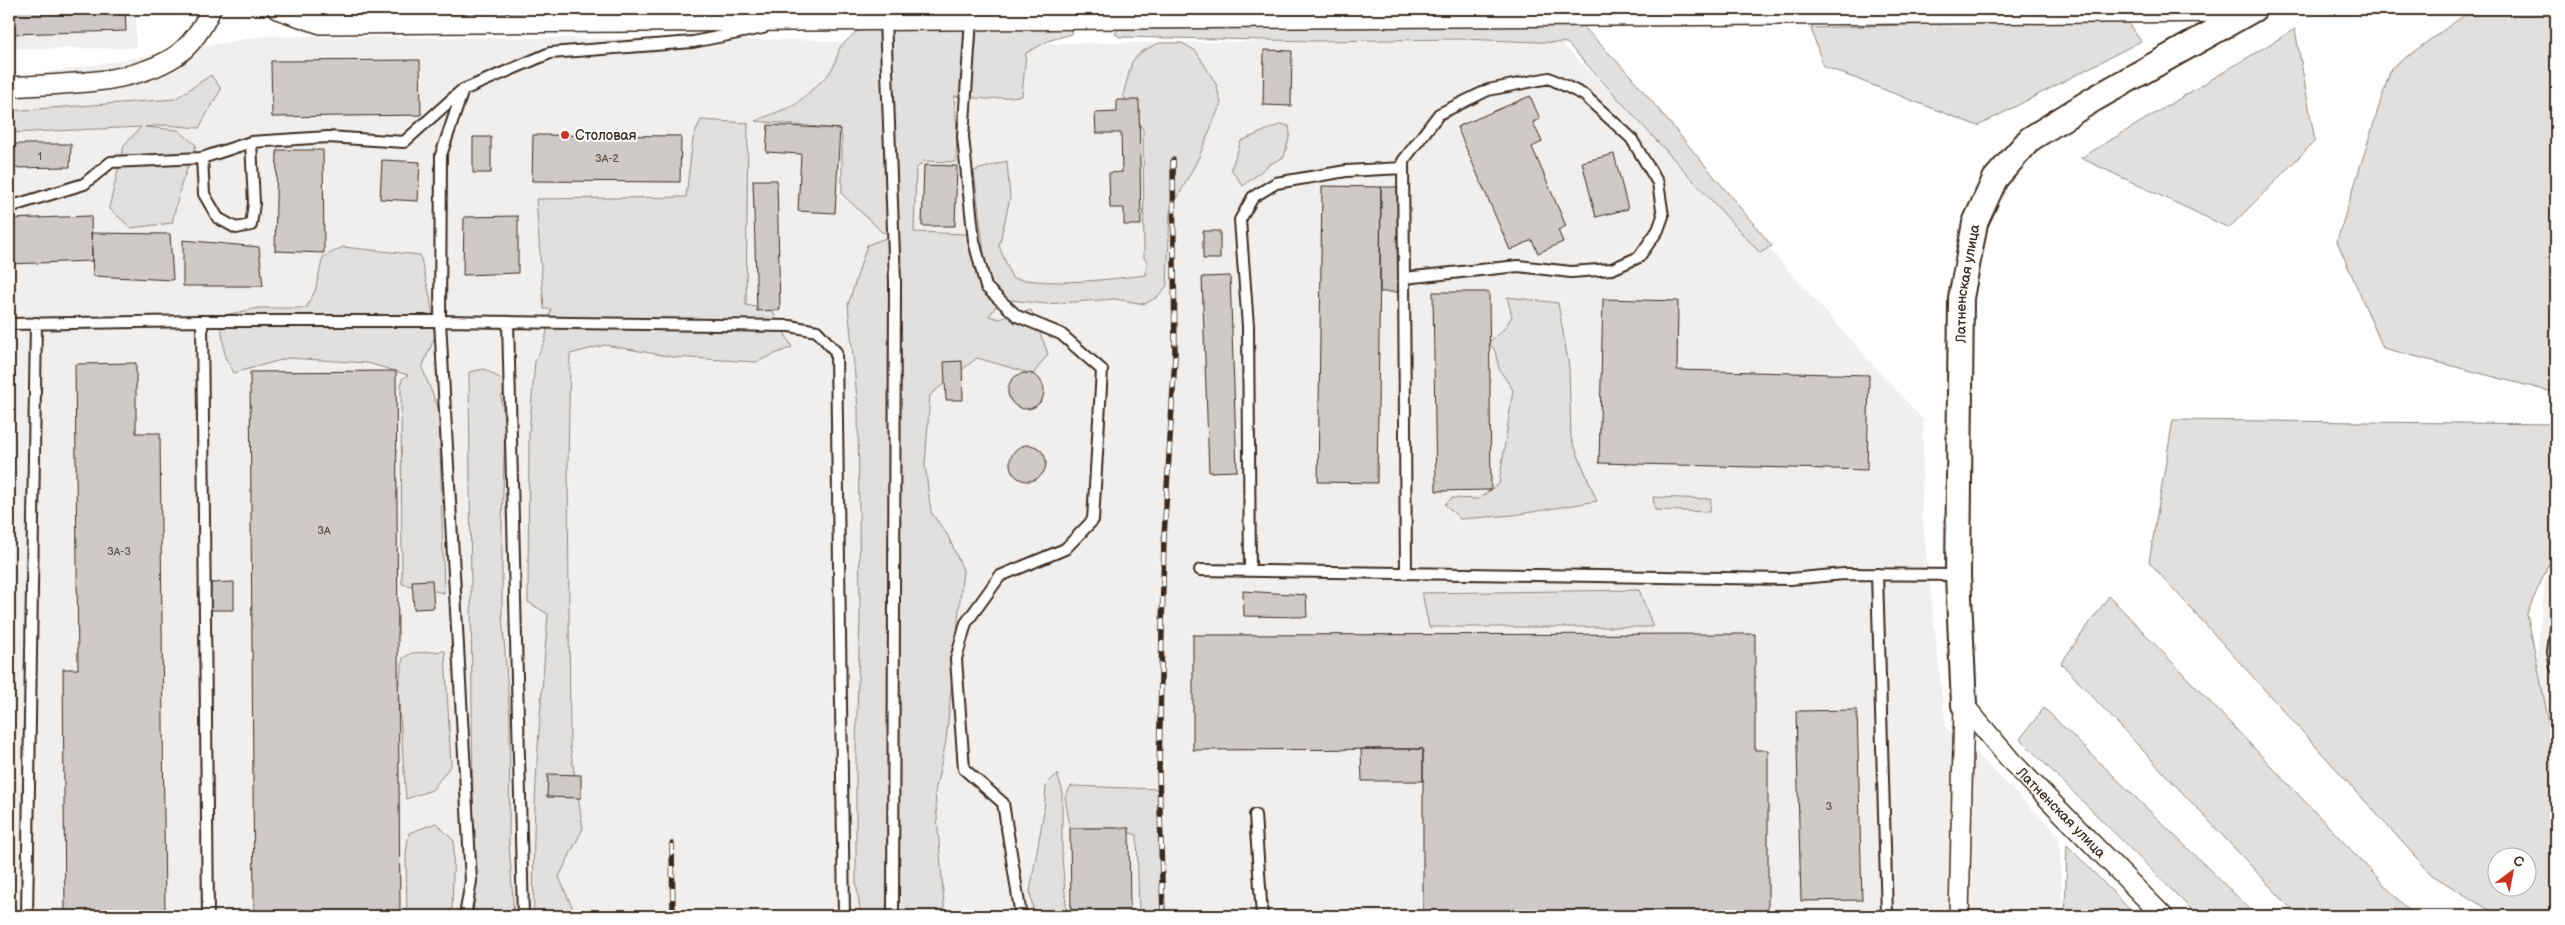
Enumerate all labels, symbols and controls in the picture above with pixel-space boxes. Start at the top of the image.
place label: Столовая [575,127,637,144]
marker: Столовая [559,129,571,141]
house number: 1 [38,150,42,163]
house number: 3А-2 [595,152,619,165]
street label: Латненская улица [1953,222,1984,344]
house number: 3А [317,524,331,537]
house number: 3А-3 [107,545,131,558]
street label: Латненская улица [2012,763,2110,862]
house number: 3 [1826,800,1833,813]
north arrow [2488,848,2538,898]
text: С [2510,852,2527,871]

